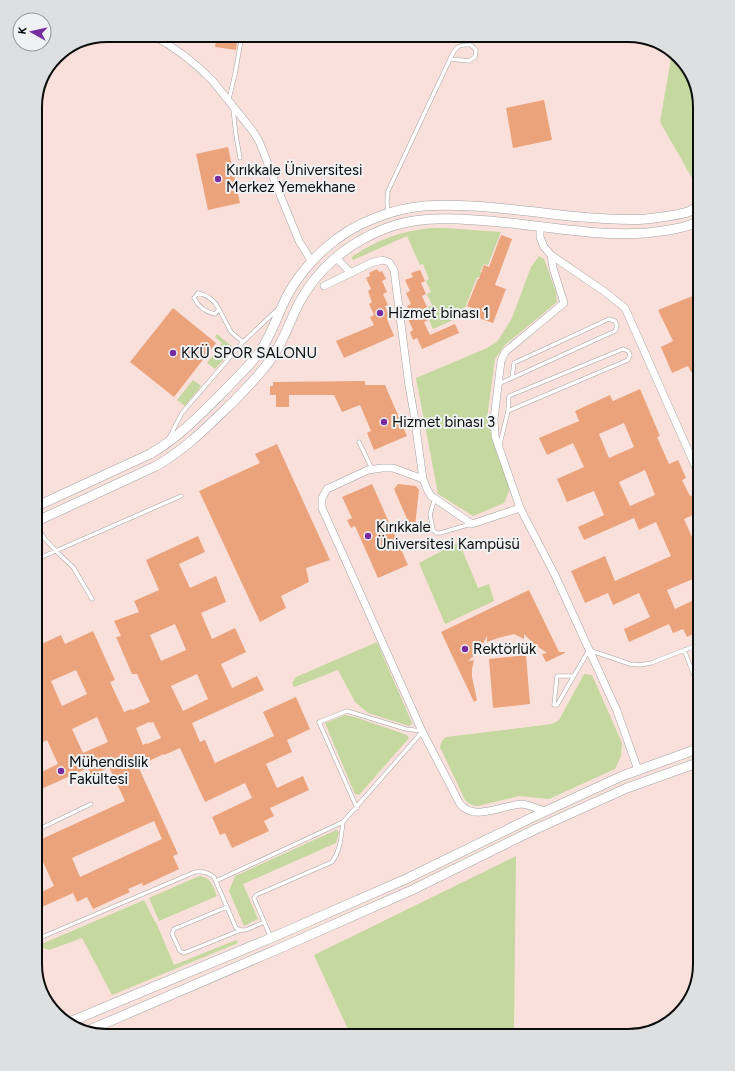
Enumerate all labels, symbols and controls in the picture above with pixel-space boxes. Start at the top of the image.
north arrow [12,12,52,52]
text: K [16,25,30,35]
place label: Kırıkkale Üniversitesi Merkez Yemekhane [226,161,363,196]
marker: Kırıkkale Üniversitesi Merkez Yemekhane [213,174,223,184]
place label: Hizmet binası 1 [388,304,489,322]
marker: Hizmet binası 1 [375,308,385,318]
place label: KKÜ SPOR SALONU [181,344,317,362]
marker: KKÜ SPOR SALONU [168,348,178,358]
place label: Hizmet binası 3 [392,413,495,431]
marker: Hizmet binası 3 [379,417,389,427]
place label: Kırıkkale Üniversitesi Kampüsü [376,518,520,553]
marker: Kırıkkale Üniversitesi Kampüsü [363,531,373,541]
place label: Rektörlük [473,640,537,658]
marker: Rektörlük [460,644,470,654]
place label: Mühendislik Fakültesi [69,753,149,788]
marker: Mühendislik Fakültesi [56,766,66,776]

